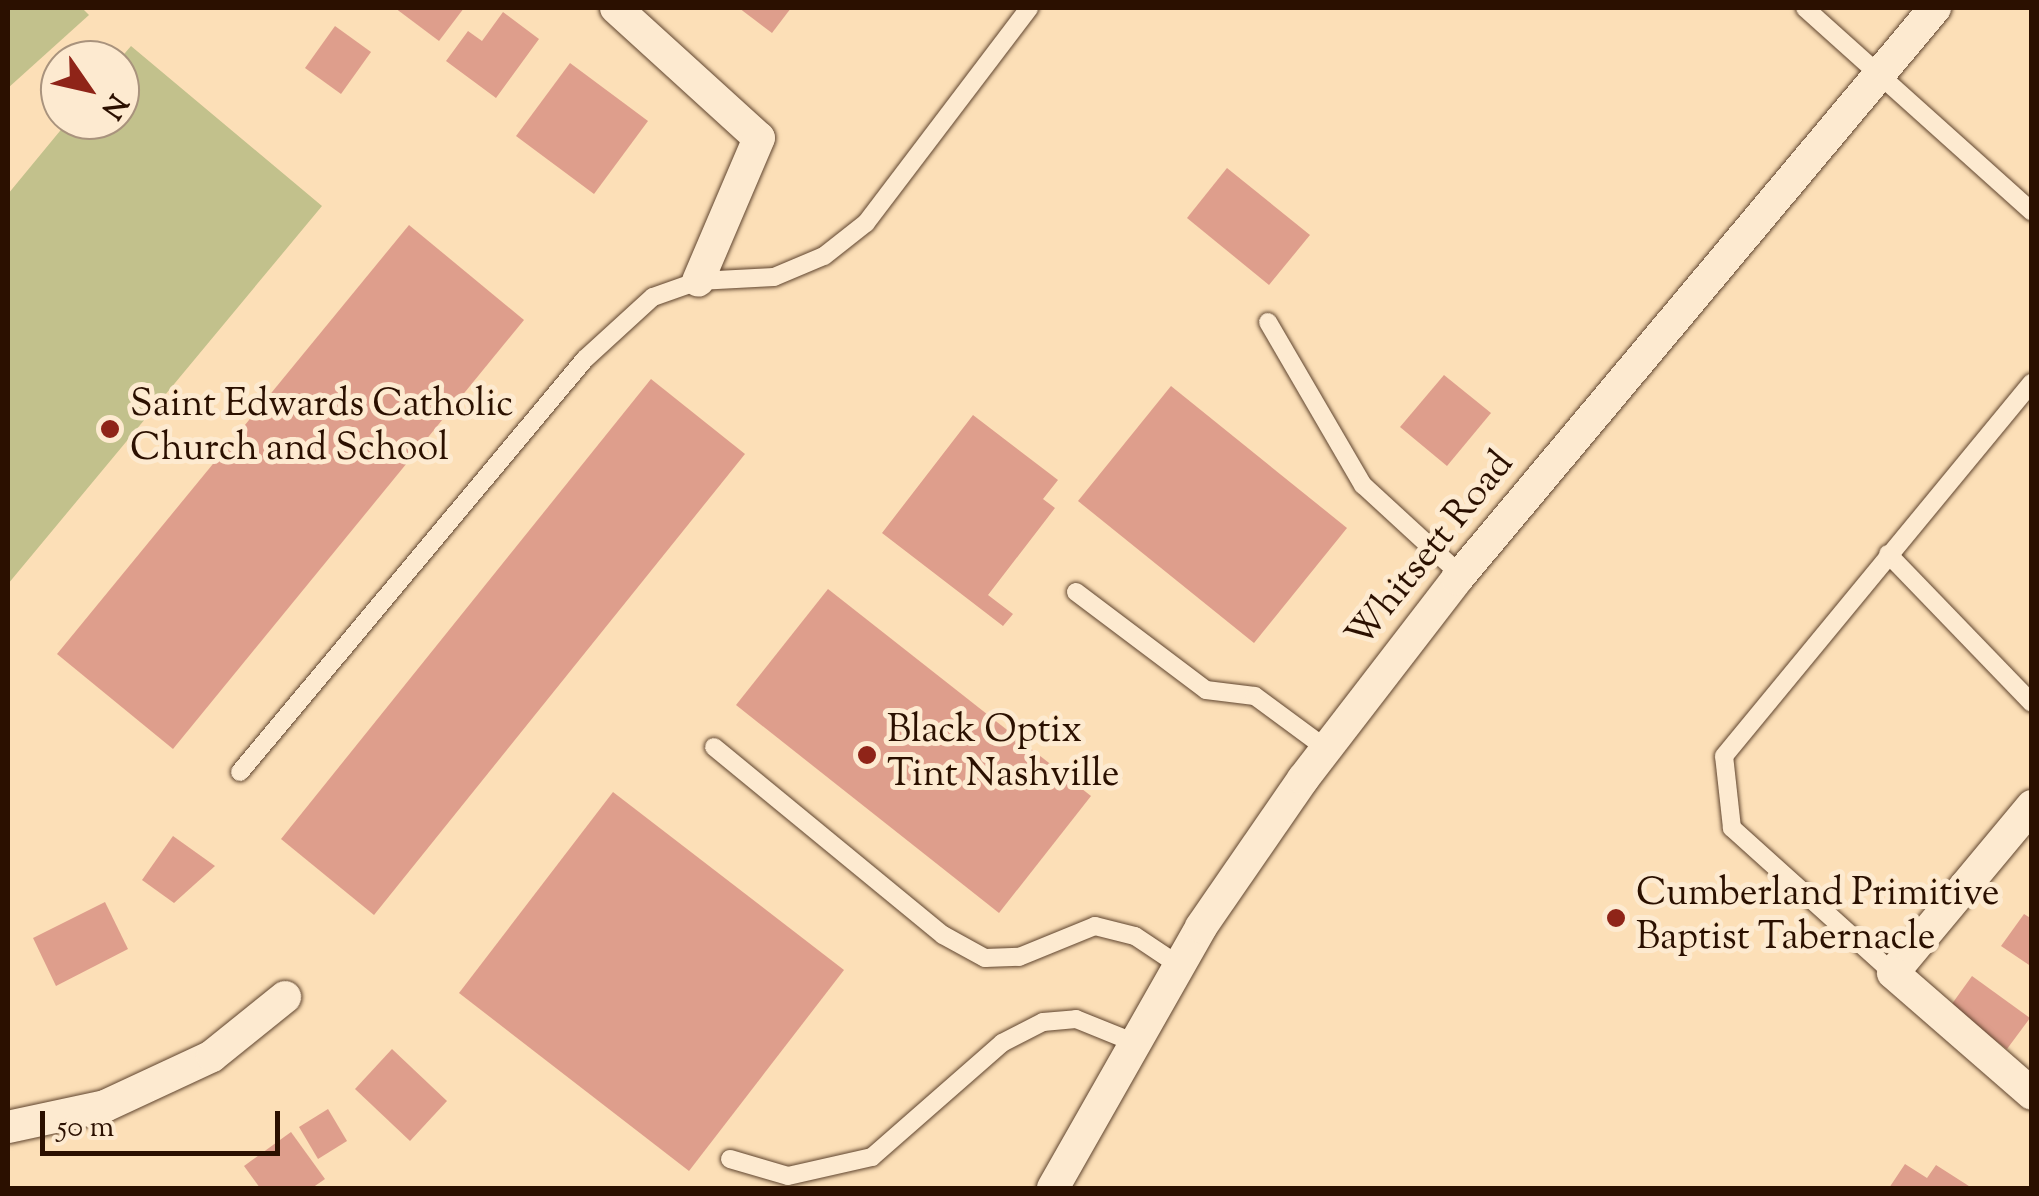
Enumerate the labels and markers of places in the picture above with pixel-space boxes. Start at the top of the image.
place label: Saint Edwards Catholic Church and School [130,384,513,474]
marker: Saint Edwards Catholic Church and School [99,418,121,440]
place label: Black Optix Tint Nashville [887,710,1120,799]
marker: Black Optix Tint Nashville [856,744,878,766]
place label: Cumberland Primitive Baptist Tabernacle [1636,873,1999,962]
marker: Cumberland Primitive Baptist Tabernacle [1605,907,1627,929]

